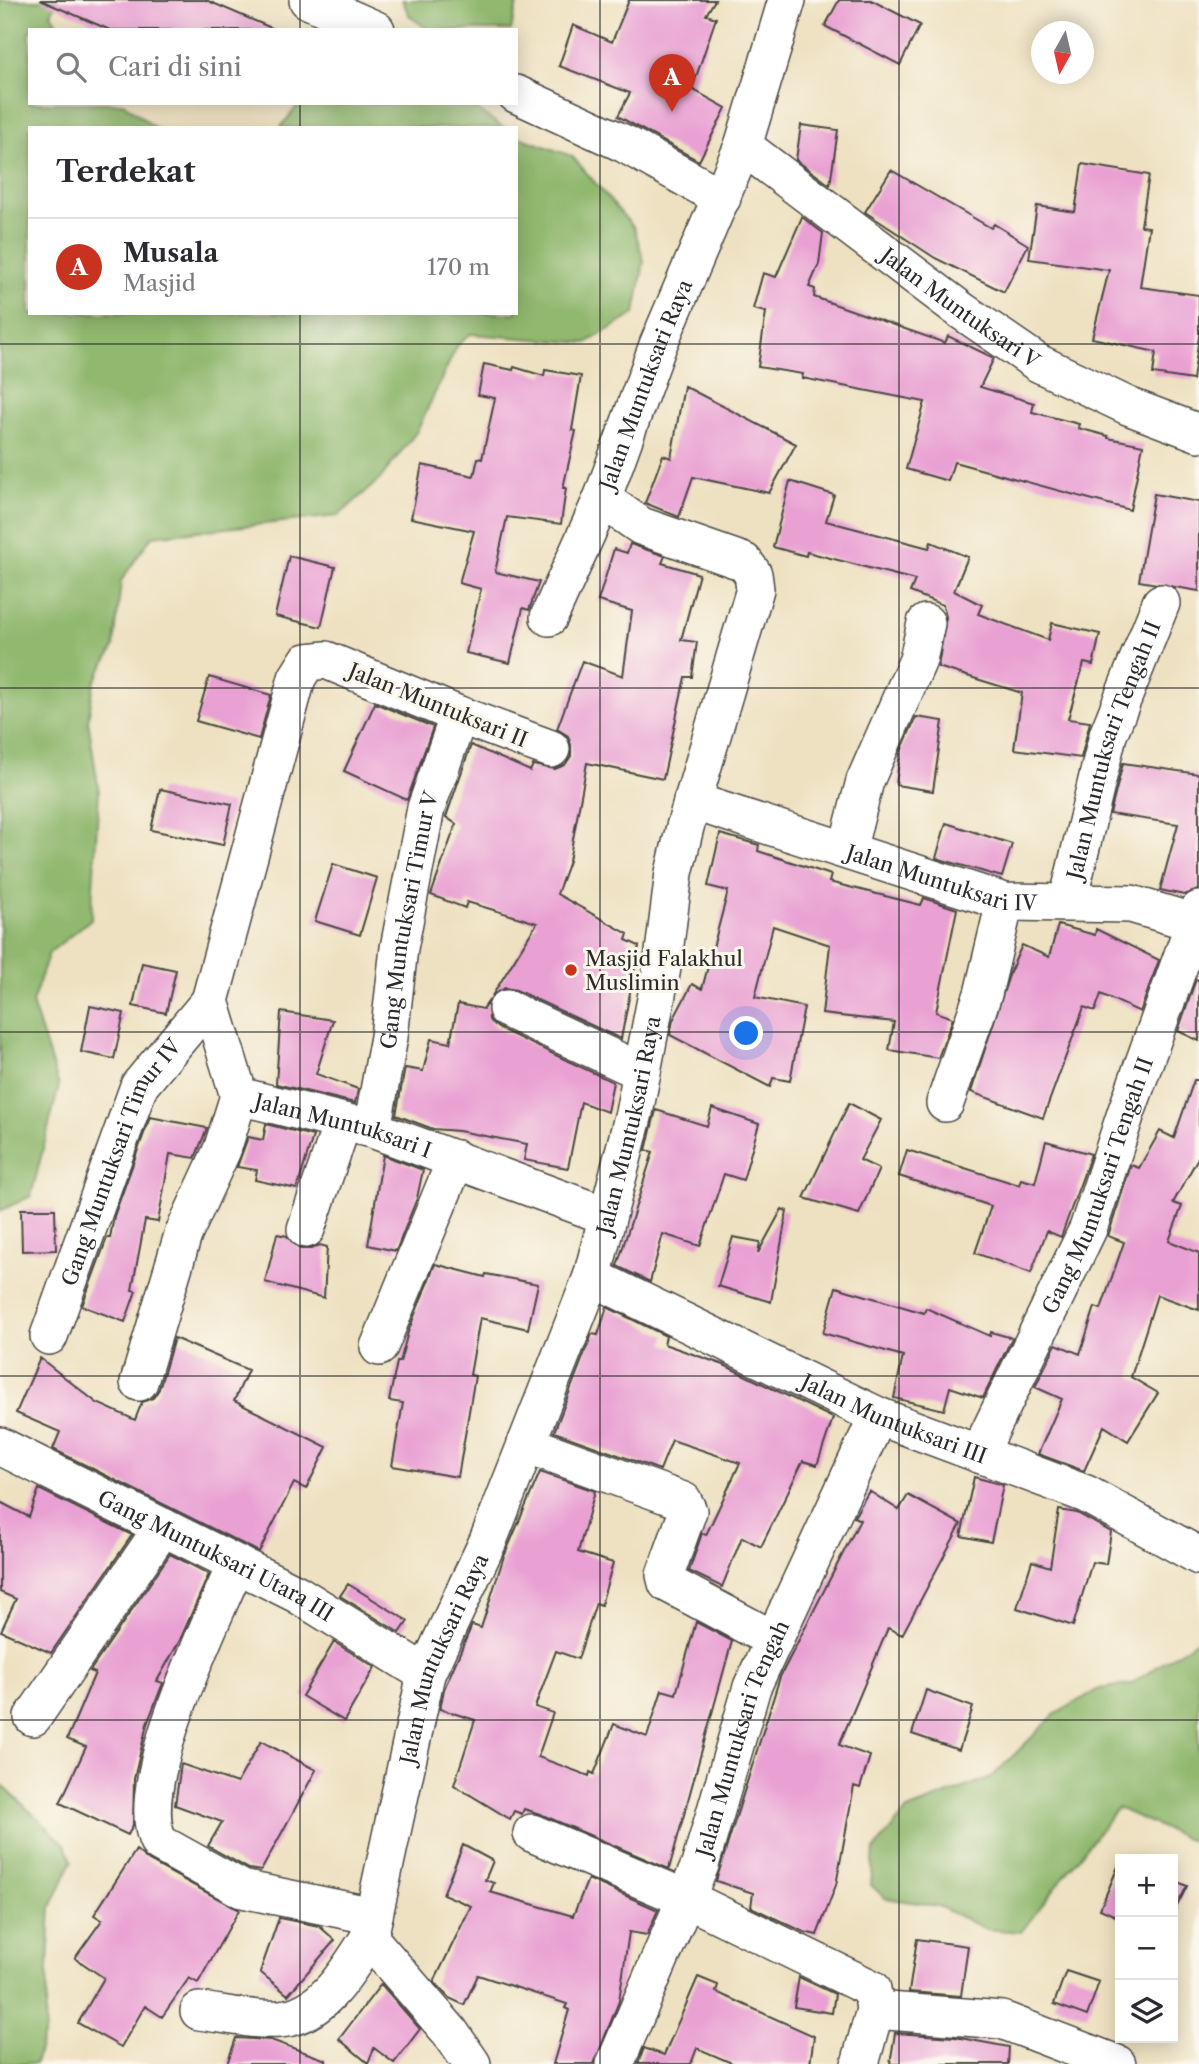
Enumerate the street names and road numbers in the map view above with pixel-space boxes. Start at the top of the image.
street label: Jalan Muntuksari V [874,240,1045,373]
street label: Jalan Muntuksari Raya [593,275,697,496]
street label: Jalan Muntuksari Tengah II [1061,617,1165,884]
street label: Jalan Muntuksari II [342,657,531,752]
street label: Gang Muntuksari Timur V [375,787,444,1051]
street label: Jalan Muntuksari IV [840,838,1038,915]
street label: Jalan Muntuksari Raya [590,1013,665,1239]
street label: Gang Muntuksari Timur IV [56,1033,186,1289]
street label: Gang Muntuksari Tengah II [1036,1054,1158,1318]
street label: Jalan Muntuksari I [249,1087,435,1162]
street label: Jalan Muntuksari III [795,1367,990,1468]
street label: Gang Muntuksari Utara III [94,1484,338,1626]
street label: Jalan Muntuksari Raya [394,1549,493,1769]
street label: Jalan Muntuksari Tengah [690,1616,794,1862]

